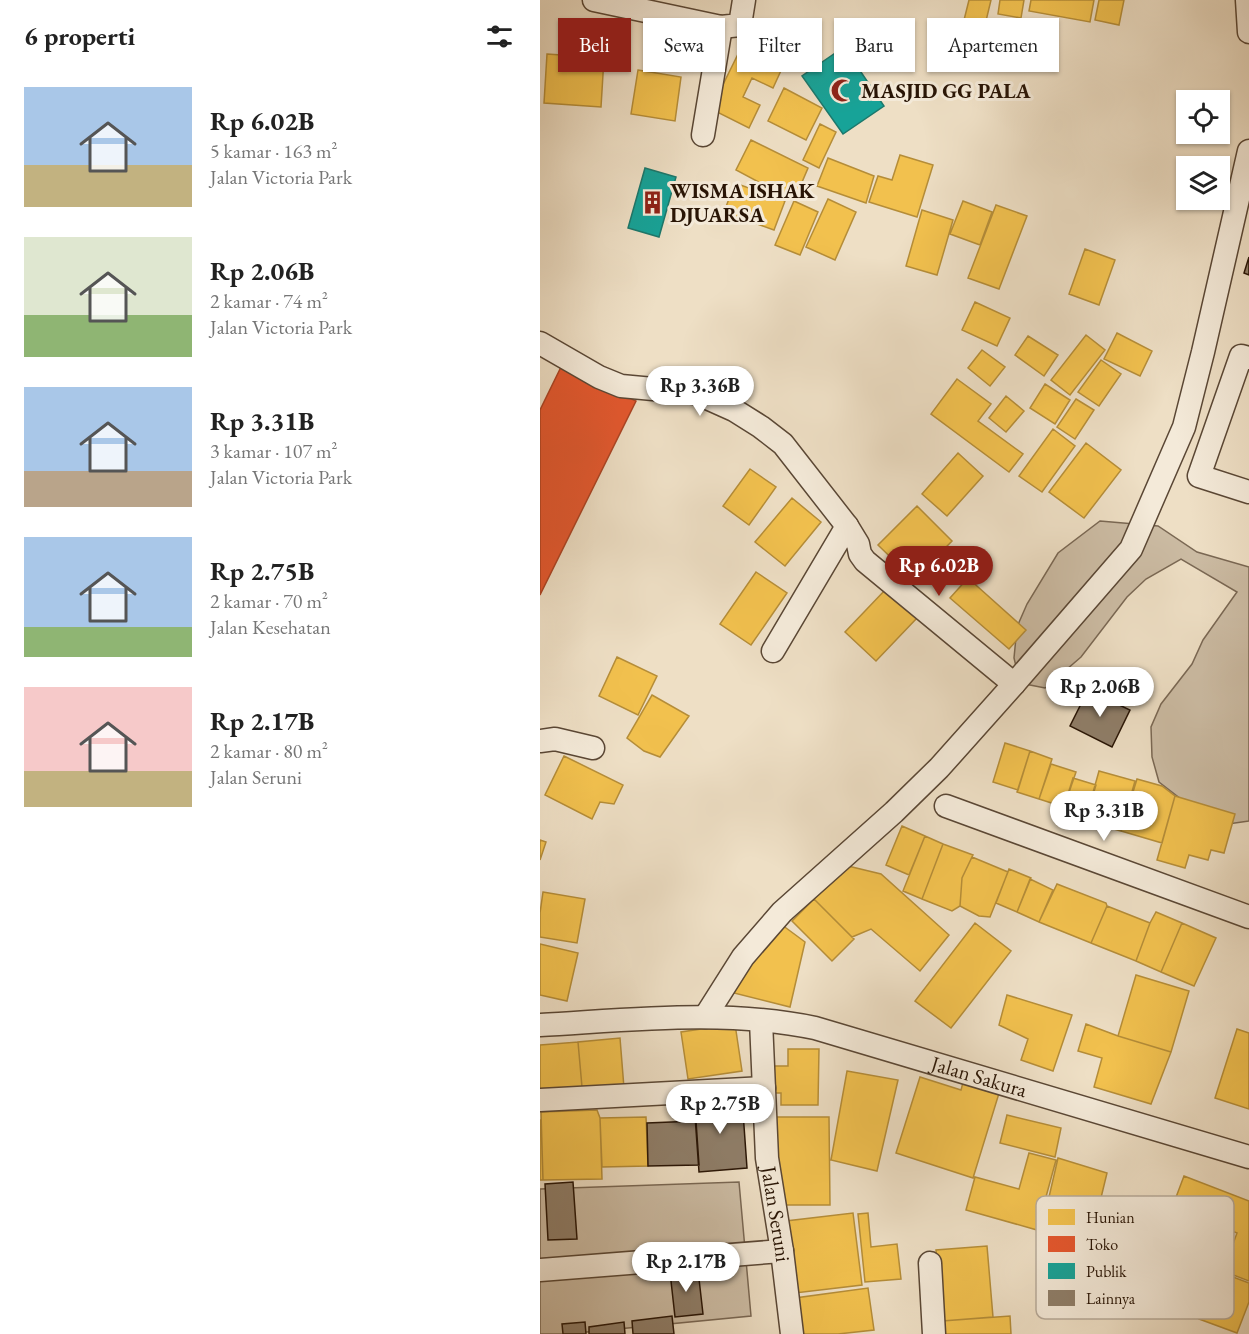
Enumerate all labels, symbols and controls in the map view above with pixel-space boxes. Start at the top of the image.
chip: Beli [558,18,631,72]
chip: Sewa [643,18,725,72]
chip: Filter [737,18,822,72]
chip: Baru [834,18,915,72]
chip: Apartemen [927,18,1059,72]
text: 6 properti [24,19,135,53]
icon: filters [483,20,516,53]
place label: MASJID GG PALA [861,77,1032,104]
mosque icon: MASJID GG PALA [830,78,856,104]
map controls [1176,90,1230,210]
button: locate [1176,90,1230,144]
text: Rp 6.02B [210,104,314,138]
icon: home [72,111,144,183]
text: 5 kamar · 163 m² [210,138,338,164]
button: layers [1176,156,1230,210]
text: Jalan Victoria Park [210,164,352,190]
place label: WISMA ISHAK DJUARSA [670,177,815,228]
building icon: WISMA ISHAK DJUARSA [639,190,665,216]
text: Rp 2.06B [210,254,314,288]
icon: home [72,261,144,333]
text: 2 kamar · 74 m² [210,288,328,314]
text: Jalan Victoria Park [210,314,352,340]
pin: Rp 3.36B [638,366,762,417]
text: Rp 3.36B [660,372,740,398]
text: Rp 3.31B [210,404,314,438]
icon: home [72,411,144,483]
text: 3 kamar · 107 m² [210,438,338,464]
text: Jalan Victoria Park [210,464,352,490]
pin: Rp 6.02B [877,546,1001,597]
text: Rp 6.02B [899,552,979,578]
text: Rp 2.75B [210,554,314,588]
icon: home [72,561,144,633]
text: 2 kamar · 70 m² [210,588,328,614]
text: Jalan Kesehatan [210,614,331,640]
pin: Rp 2.06B [1038,667,1162,718]
text: Rp 2.06B [1060,673,1140,699]
text: Rp 2.17B [210,704,314,738]
icon: home [72,711,144,783]
text: 2 kamar · 80 m² [210,738,328,764]
text: Jalan Seruni [210,764,302,790]
pin: Rp 3.31B [1042,791,1166,842]
text: Rp 3.31B [1064,797,1144,823]
street label: Jalan Sakura [926,1049,1031,1103]
pin: Rp 2.75B [658,1084,782,1135]
text: Rp 2.75B [680,1090,760,1116]
street label: Jalan Seruni [755,1162,797,1263]
legend [1036,1196,1234,1319]
text: Hunian [1086,1207,1135,1228]
text: Toko [1086,1234,1118,1255]
pin: Rp 2.17B [624,1242,748,1293]
text: Rp 2.17B [646,1248,726,1274]
text: Publik [1086,1261,1127,1282]
text: Lainnya [1086,1288,1136,1309]

